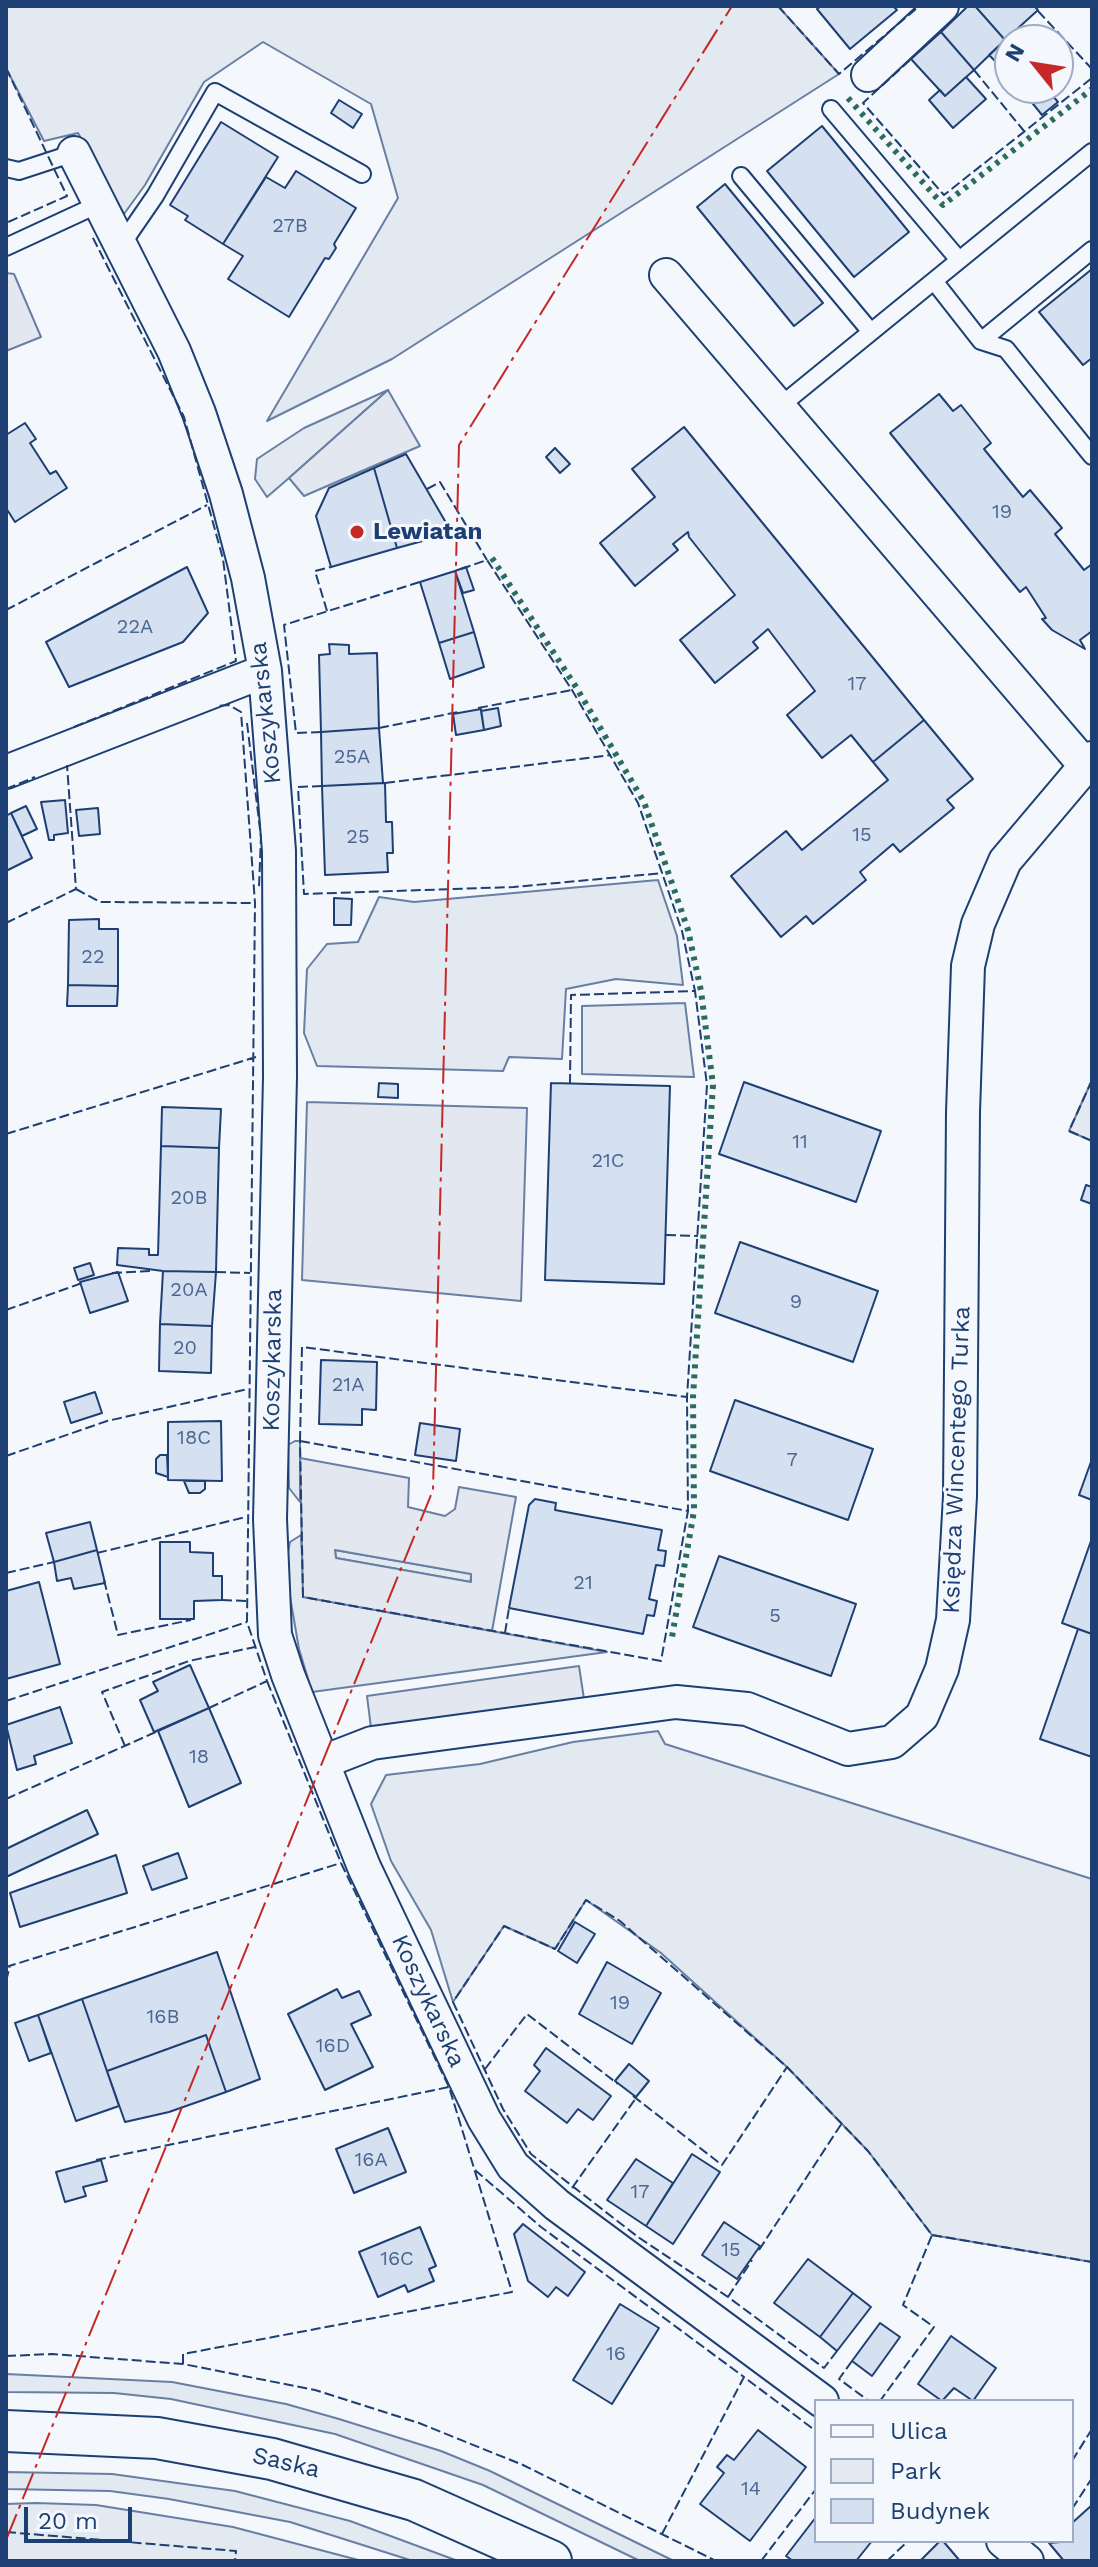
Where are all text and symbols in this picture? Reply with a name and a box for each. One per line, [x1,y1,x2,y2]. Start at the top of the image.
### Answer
north arrow [994,24,1074,104]
text: N [1000,39,1029,66]
house number: 27B [272,214,308,238]
house number: 19 [992,500,1012,524]
place label: Lewiatan [373,518,482,546]
marker: Lewiatan [348,523,366,541]
house number: 22A [117,615,153,639]
street label: Koszykarska [244,640,288,786]
house number: 17 [847,672,867,696]
house number: 25A [334,745,370,769]
house number: 15 [852,823,872,847]
house number: 25 [346,825,370,849]
house number: 22 [81,945,105,969]
house number: 11 [792,1130,808,1154]
house number: 21C [591,1149,625,1173]
house number: 20B [170,1186,208,1210]
house number: 20A [170,1278,208,1302]
street label: Koszykarska [257,1288,289,1432]
house number: 9 [790,1290,802,1314]
street label: Księdza Wincentego Turka [937,1306,977,1614]
house number: 20 [173,1336,197,1360]
house number: 21A [332,1373,364,1397]
house number: 18C [177,1426,211,1450]
house number: 7 [786,1448,798,1472]
house number: 21 [573,1571,593,1595]
house number: 5 [769,1604,781,1628]
house number: 18 [189,1745,209,1769]
street label: Koszykarska [385,1930,471,2072]
house number: 19 [610,1991,630,2015]
house number: 16B [146,2005,180,2029]
house number: 16D [316,2034,350,2058]
house number: 16A [354,2148,388,2172]
house number: 17 [630,2180,650,2204]
house number: 15 [721,2238,741,2262]
house number: 16C [380,2247,414,2271]
house number: 16 [606,2342,626,2366]
legend [814,2399,1074,2543]
text: Ulica [890,2417,948,2445]
street label: Saska [249,2441,323,2485]
text: Park [890,2457,942,2485]
house number: 14 [741,2477,761,2501]
scale bar [28,2491,136,2541]
text: Budynek [890,2497,990,2525]
text: 20 m [38,2507,98,2535]

